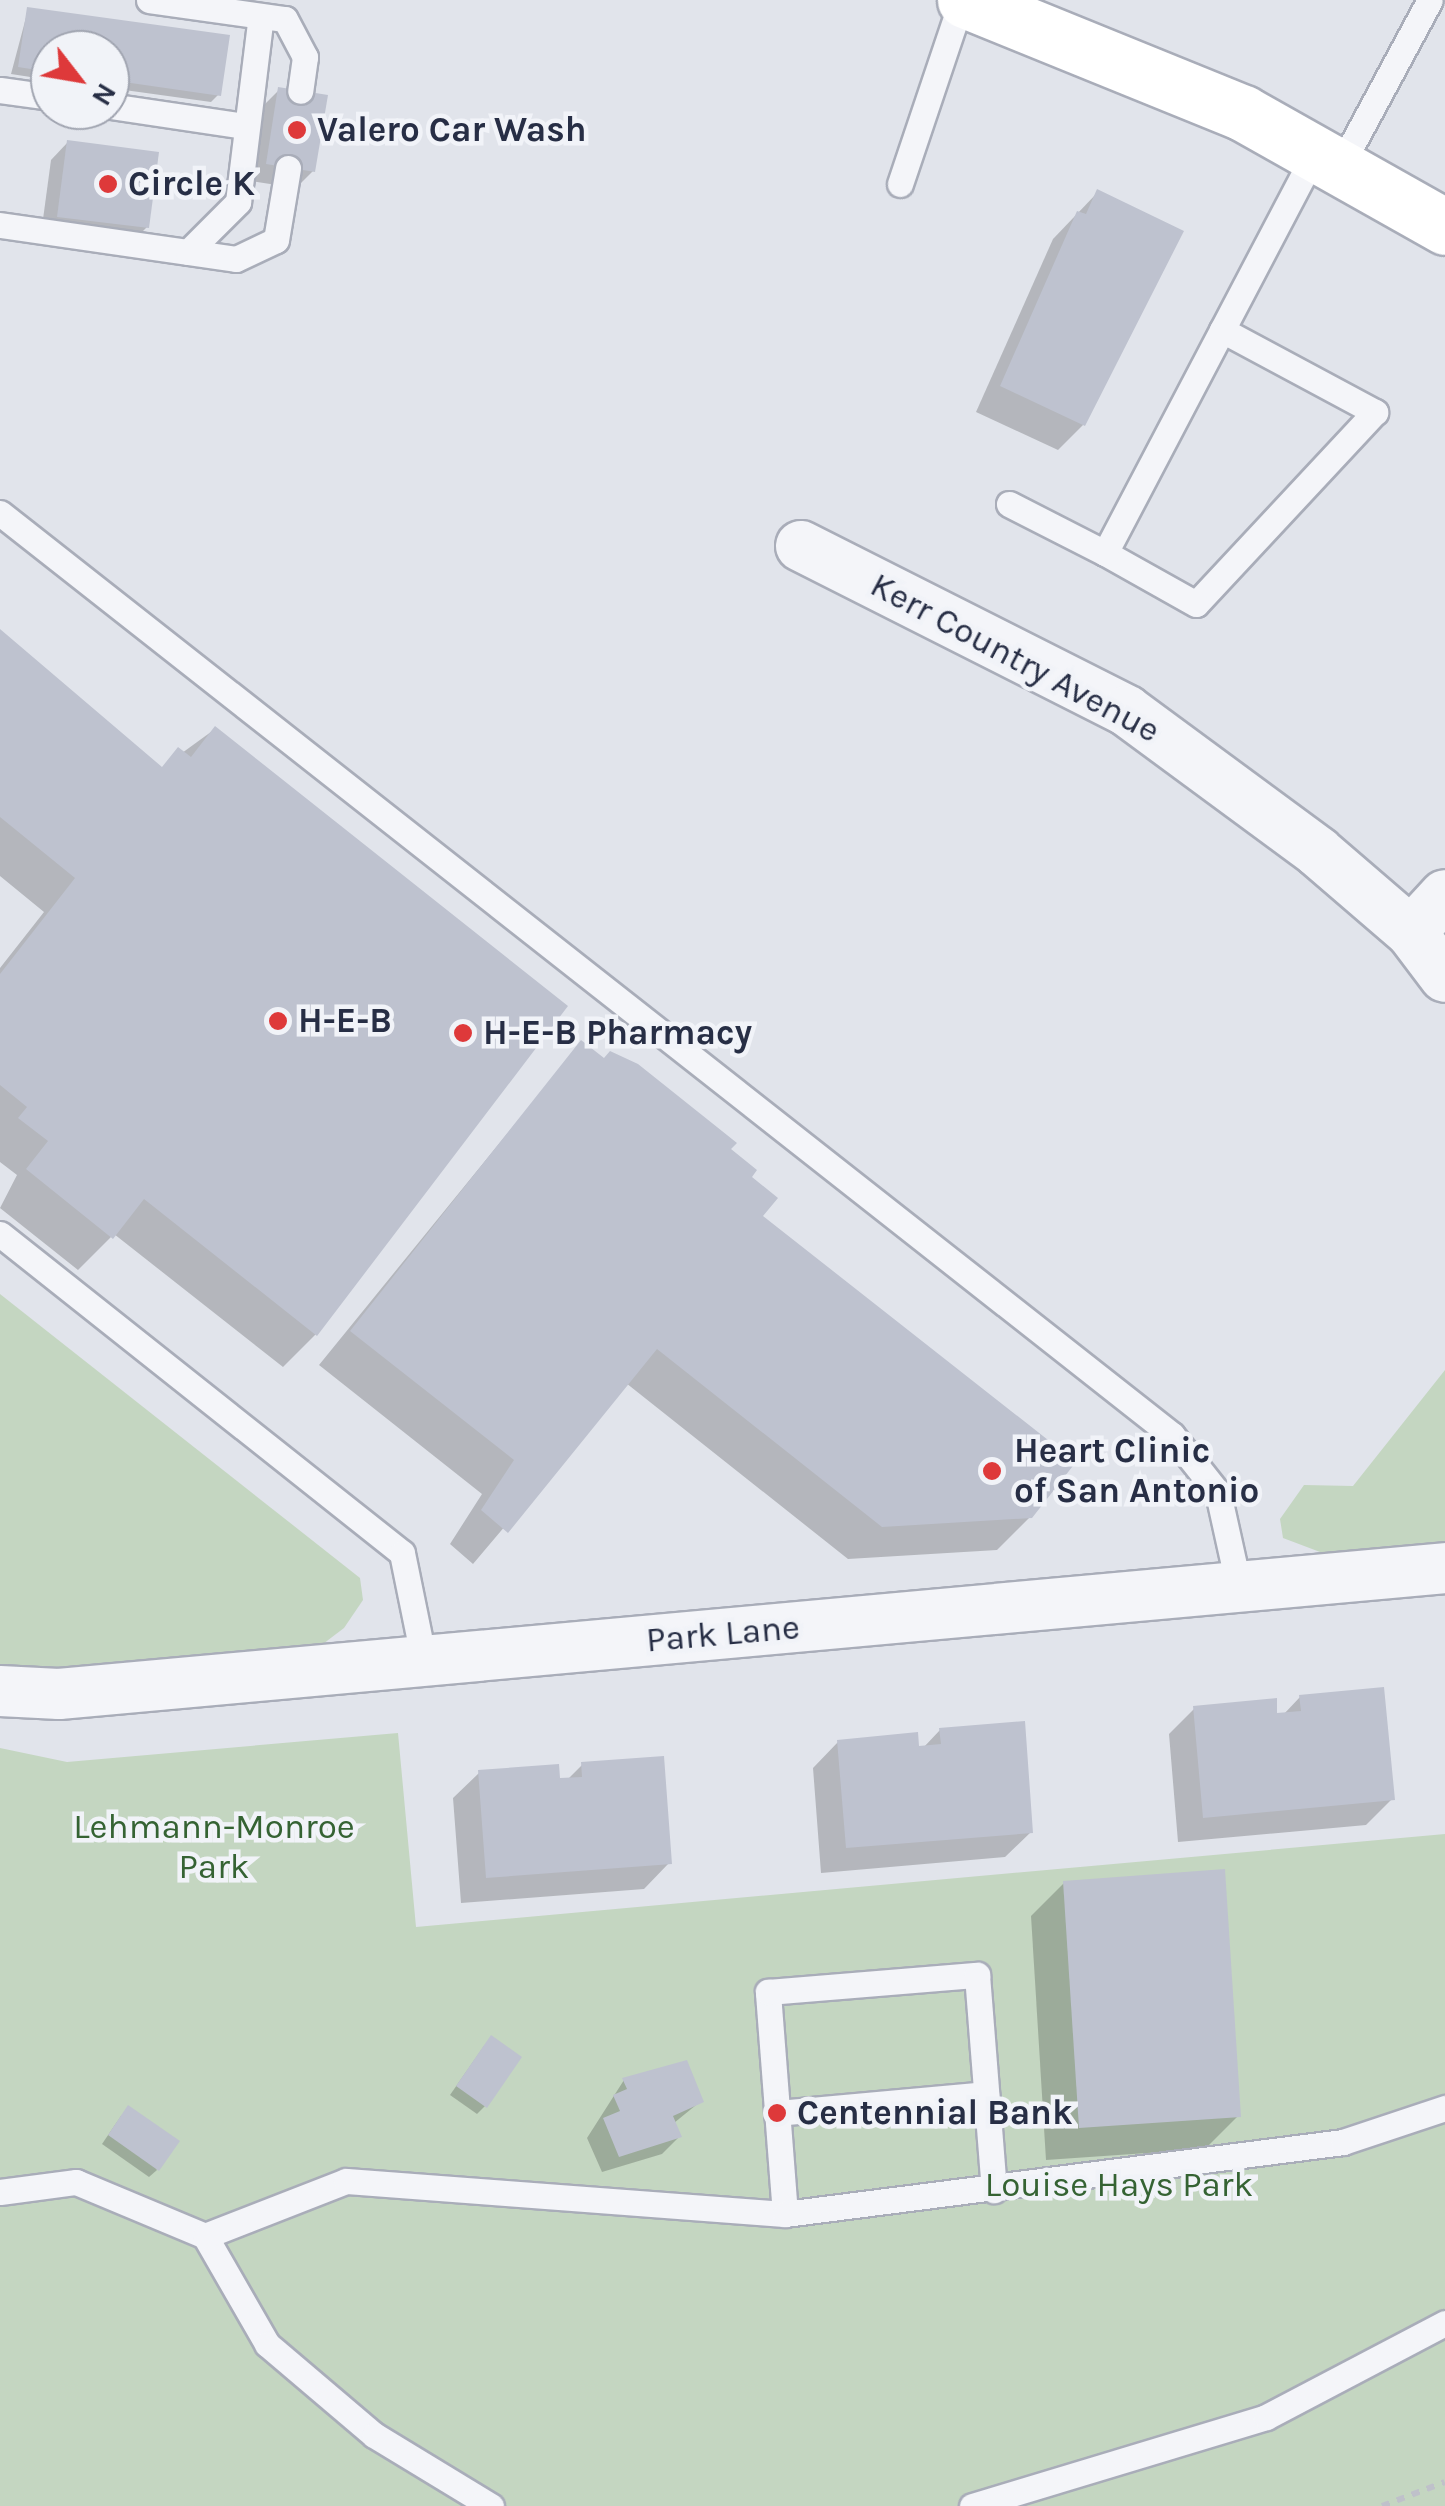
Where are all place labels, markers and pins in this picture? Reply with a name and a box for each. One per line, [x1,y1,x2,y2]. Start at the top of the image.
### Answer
place label: Valero Car Wash [317,109,586,151]
marker: Valero Car Wash [286,119,308,141]
place label: Circle K [128,163,255,205]
marker: Circle K [97,173,119,195]
place label: H-E-B [298,1000,392,1042]
marker: H-E-B [267,1010,289,1032]
place label: H-E-B Pharmacy [483,1012,752,1054]
marker: H-E-B Pharmacy [452,1022,474,1044]
place label: Heart Clinic of San Antonio [1014,1430,1259,1512]
marker: Heart Clinic of San Antonio [979,1458,1005,1484]
place label: Centennial Bank [797,2092,1073,2134]
marker: Centennial Bank [766,2102,788,2124]

